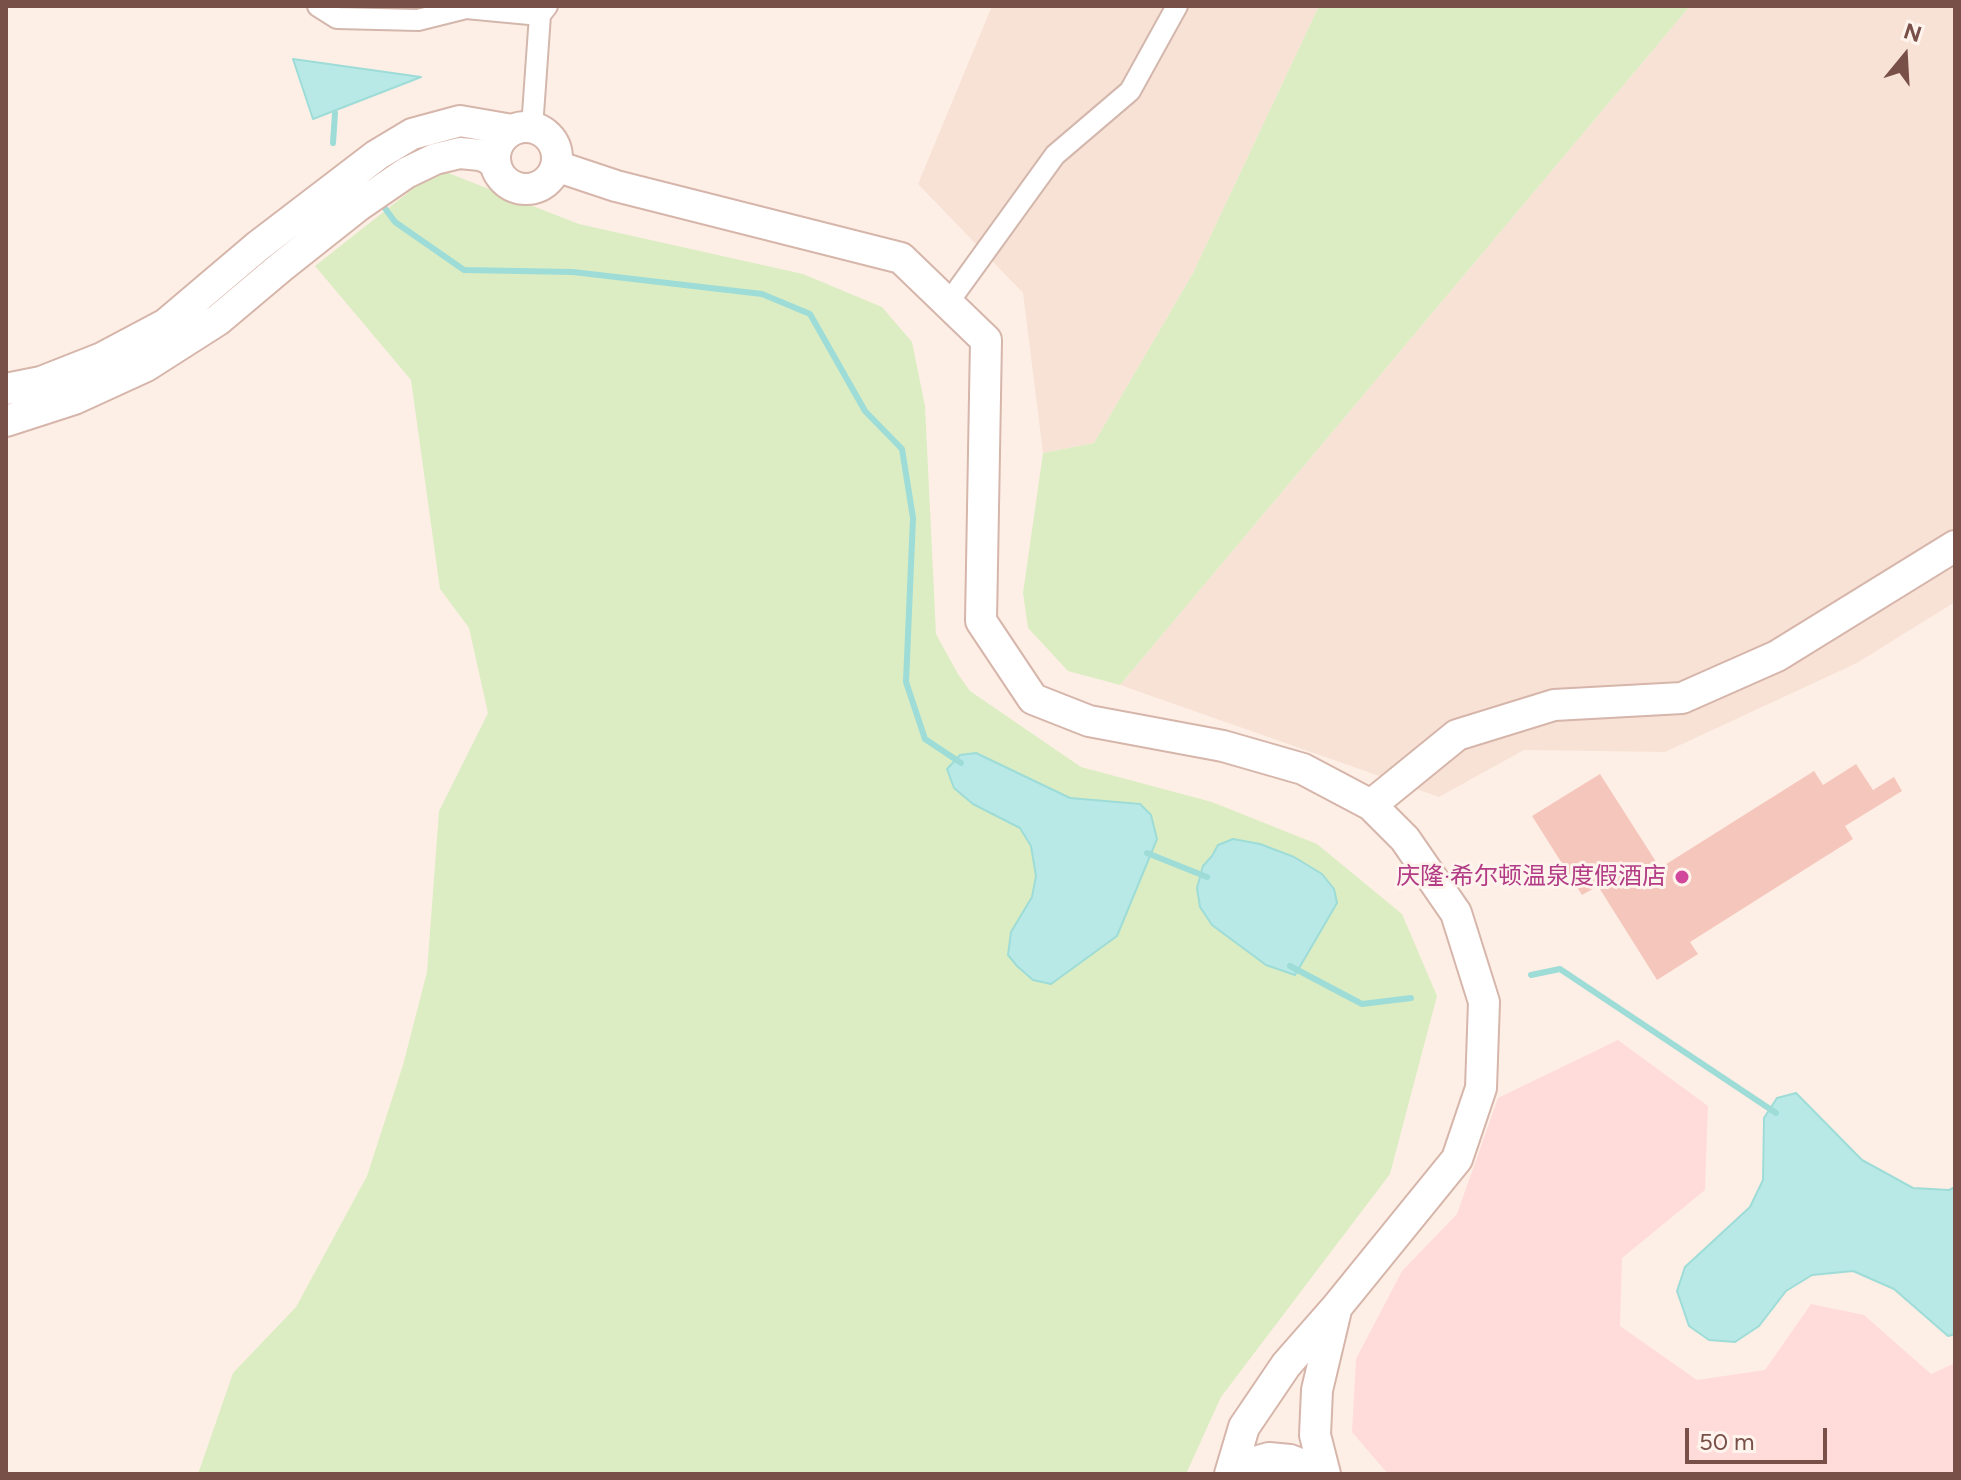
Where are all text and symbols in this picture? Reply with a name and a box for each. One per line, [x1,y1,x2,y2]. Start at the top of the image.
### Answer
north arrow [1865,16,1945,96]
text: N [1900,17,1925,48]
place label: 庆隆·希尔顿温泉度假酒店 [1396,863,1666,891]
marker: 庆隆·希尔顿温泉度假酒店 [1673,868,1691,886]
scale bar [1689,1412,1831,1462]
text: 50 m [1699,1427,1755,1456]

